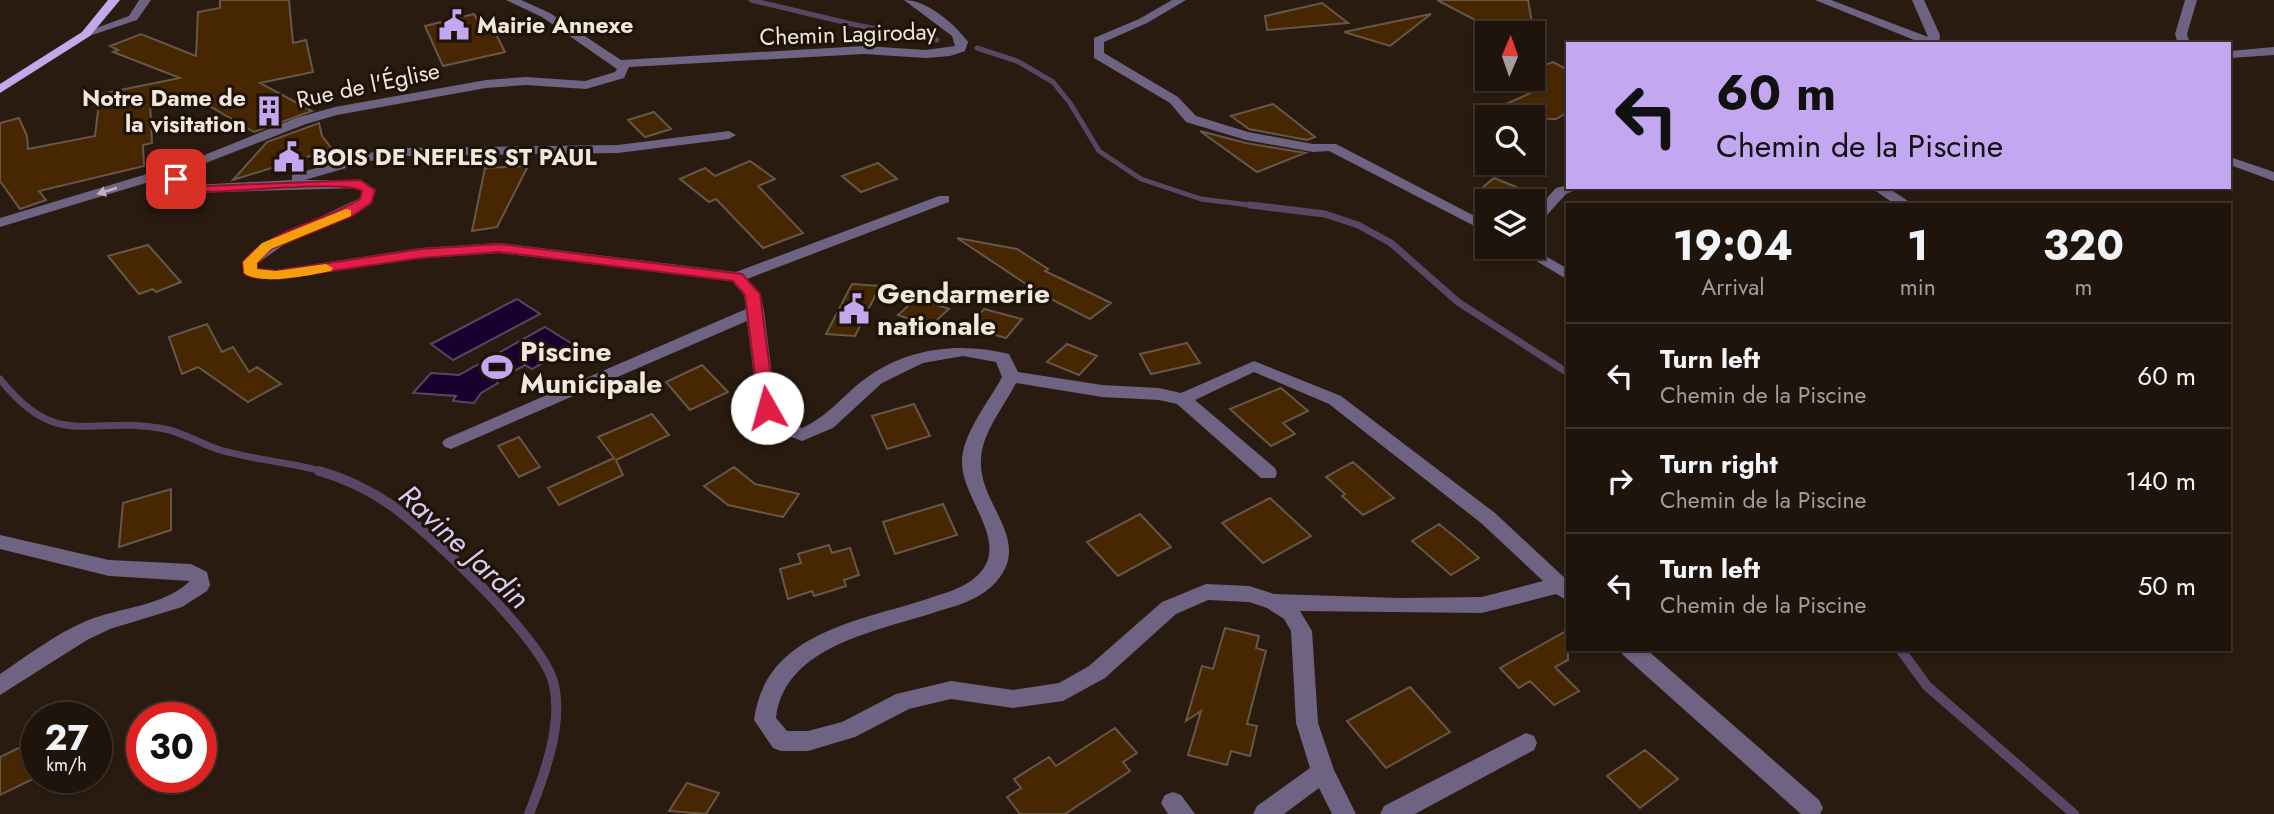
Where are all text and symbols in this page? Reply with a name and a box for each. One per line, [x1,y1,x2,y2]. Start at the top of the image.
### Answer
public building icon: Mairie Annexe [437,8,471,42]
place label: Mairie Annexe [477,8,633,42]
street label: Chemin Lagiroday [759,14,938,54]
north arrow [1475,21,1545,91]
map controls [1475,21,1545,259]
street label: Rue de l'Église [293,53,443,117]
text: 60 m [1716,58,1836,128]
icon: left [1601,70,1692,161]
place label: Notre Dame de la visitation [82,81,246,141]
building icon: Notre Dame de la visitation [252,94,286,128]
button: search [1475,105,1545,175]
text: Chemin de la Piscine [1716,123,2003,169]
public building icon: BOIS DE NEFLES ST PAUL [272,140,306,174]
place label: BOIS DE NEFLES ST PAUL [312,140,597,174]
pin [146,149,206,209]
icon: arrive [157,160,195,198]
one-way arrow [96,186,117,196]
button: layers [1475,189,1545,259]
text: 19:04 [1673,215,1793,276]
text: 1 [1907,215,1929,276]
text: 320 [2043,215,2124,276]
text: Arrival [1701,270,1765,304]
text: min [1900,270,1936,304]
text: m [2074,270,2092,304]
place label: Gendarmerie nationale [877,273,1050,346]
public building icon: Gendarmerie nationale [837,292,871,326]
place label: Piscine Municipale [520,331,662,404]
text: Turn left [1660,340,1760,378]
sports icon: Piscine Municipale [480,350,514,384]
icon: left [1601,357,1639,395]
text: 60 m [2137,357,2196,395]
position arrow [730,371,804,445]
text: Chemin de la Piscine [1660,378,1866,412]
text: Turn right [1660,445,1778,483]
icon: right [1601,462,1639,500]
text: 140 m [2125,462,2196,500]
water label: Ravine Jardin [389,475,539,619]
text: Chemin de la Piscine [1660,483,1866,517]
text: Turn left [1660,550,1760,588]
icon: left [1601,567,1639,605]
text: 50 m [2138,567,2196,605]
text: Chemin de la Piscine [1660,588,1866,622]
speed limit sign: 30 [126,702,217,793]
text: 27 [44,713,89,763]
text: km/h [46,752,87,778]

